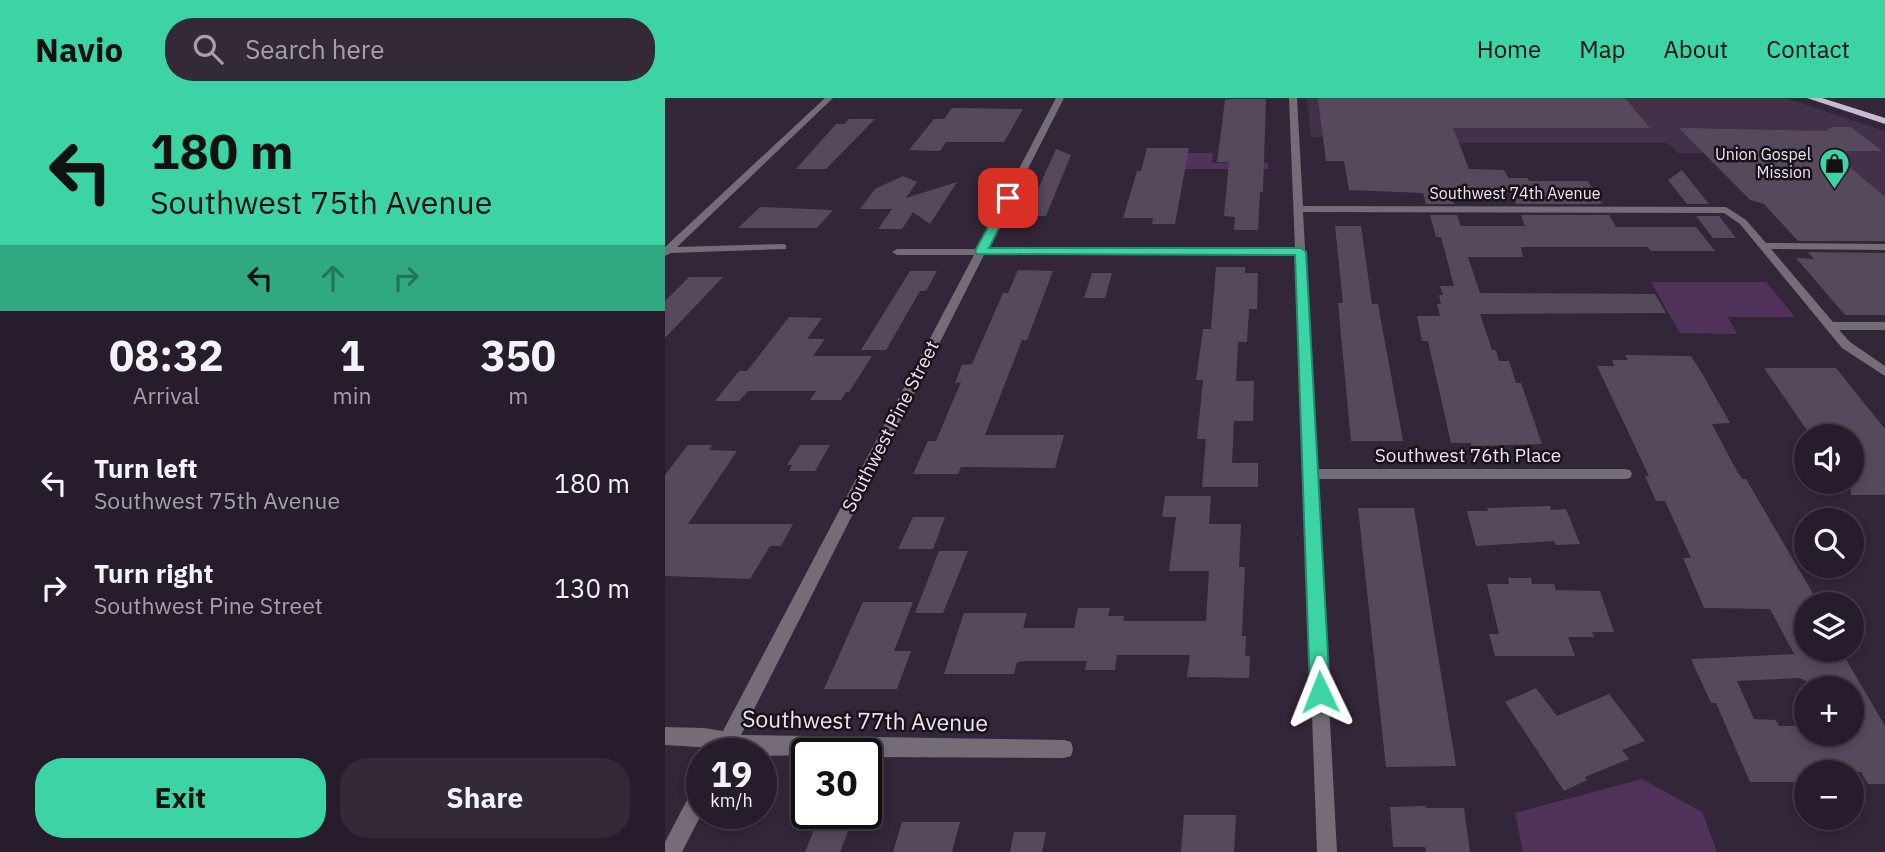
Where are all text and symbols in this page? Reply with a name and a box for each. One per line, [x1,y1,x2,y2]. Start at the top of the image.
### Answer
search box [165,18,655,81]
text: Navio [35,28,123,71]
icon: search [189,30,227,68]
text: Search here [245,32,385,66]
text: Home [1477,33,1541,65]
text: Map [1579,33,1625,65]
text: About [1663,33,1728,65]
text: Contact [1766,33,1850,65]
text: 180 m [150,119,294,182]
icon: left [35,126,126,217]
place label: Union Gospel Mission [1715,144,1811,182]
shop icon: Union Gospel Mission [1817,146,1851,190]
pin [978,168,1038,228]
icon: arrive [989,179,1027,217]
text: Southwest 75th Avenue [150,181,492,223]
street label: Southwest 74th Avenue [1429,183,1601,203]
icon: left [241,259,279,297]
icon: ahead [314,259,352,297]
icon: right [387,259,425,297]
text: 08:32 [109,328,224,383]
text: 1 [339,328,365,383]
text: 350 [480,328,556,383]
street label: Southwest Pine Street [836,336,944,516]
text: Arrival [133,380,200,410]
text: min [333,380,371,410]
text: m [508,380,528,410]
map controls [1794,424,1864,830]
button: sound [1794,424,1864,494]
street label: Southwest 76th Place [1375,443,1561,467]
text: Turn left [94,451,197,485]
icon: left [35,464,73,502]
text: 180 m [554,466,630,500]
text: Southwest 75th Avenue [94,485,340,515]
button: search [1794,508,1864,578]
text: Turn right [94,556,213,590]
icon: right [35,569,73,607]
text: 130 m [554,571,630,605]
text: Southwest Pine Street [94,590,323,620]
button: layers [1794,592,1864,662]
position arrow [1283,655,1357,729]
button: + [1794,676,1864,746]
street label: Southwest 77th Avenue [742,703,988,737]
speed limit sign: 30 [791,738,882,829]
text: 19 [710,751,753,797]
button: Exit [35,758,326,838]
button: Share [340,758,630,838]
button: − [1794,760,1864,830]
text: km/h [710,789,753,812]

